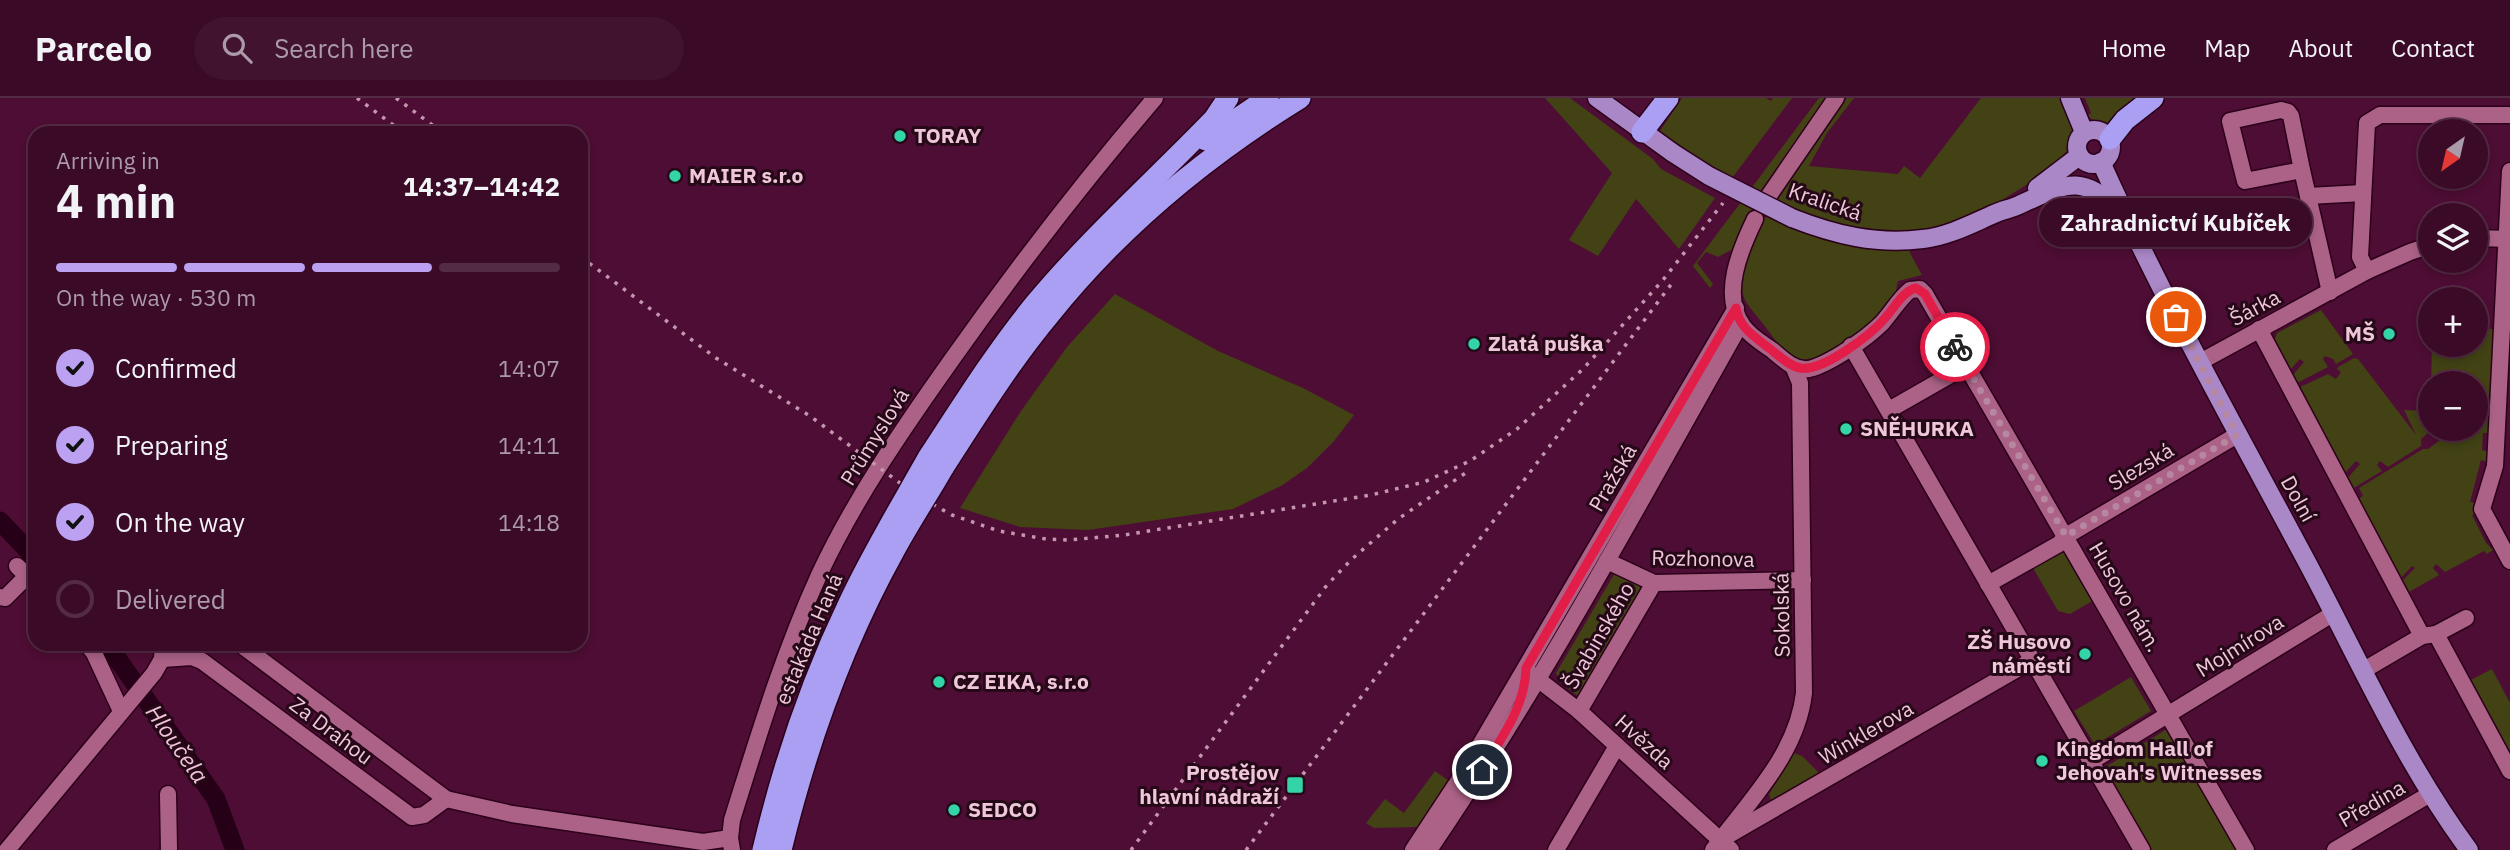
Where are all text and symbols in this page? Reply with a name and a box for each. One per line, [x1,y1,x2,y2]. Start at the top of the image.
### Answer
search box [194,17,684,80]
text: Parcelo [35,27,152,70]
icon: search [218,29,256,67]
text: Search here [274,31,414,65]
text: Home [2102,32,2166,64]
text: Map [2204,32,2250,64]
text: About [2288,32,2353,64]
text: Contact [2391,32,2475,64]
north arrow [2418,119,2488,189]
map controls [2418,119,2488,441]
place label: TORAY [914,121,982,149]
marker: TORAY [892,128,908,144]
text: Arriving in [56,145,160,175]
place label: MAIER s.r.o [689,161,803,189]
marker: MAIER s.r.o [667,168,683,184]
text: 14:37–14:42 [403,169,560,203]
text: 4 min [56,171,176,231]
street label: Kralická [1785,176,1866,227]
callout: Zahradnictví Kubíček [2039,198,2312,247]
button: layers [2418,203,2488,273]
text: Zahradnictví Kubíček [2061,207,2290,237]
text: On the way · 530 m [56,282,256,312]
street label: Šárka [2224,282,2285,332]
pin [2146,287,2206,347]
button: + [2418,287,2488,357]
icon: bag [2157,298,2195,336]
courier [1920,312,1990,382]
place label: MŠ [2345,319,2375,347]
marker: MŠ [2381,326,2397,342]
icon: bike [1936,328,1974,366]
place label: Zlatá puška [1488,329,1604,357]
marker: Zlatá puška [1466,336,1482,352]
icon: check [56,349,94,387]
text: Confirmed [115,351,237,385]
text: 14:07 [498,353,560,383]
button: − [2418,371,2488,441]
street label: Průmyslová [833,383,915,490]
place label: SNĚHURKA [1860,414,1974,442]
marker: SNĚHURKA [1838,421,1854,437]
icon: check [56,426,94,464]
text: Preparing [115,428,228,462]
text: 14:11 [498,430,560,460]
street label: Slezská [2103,436,2178,497]
street label: Pražská [1582,439,1643,516]
street label: Dolní [2275,470,2323,527]
icon: check [56,503,94,541]
text: On the way [115,505,245,539]
text: 14:18 [498,507,560,537]
street label: Husovo nám. [2083,536,2169,657]
street label: Rozhonova [1651,543,1755,573]
street label: estakáda Haná [768,569,848,708]
street label: Sokolská [1766,573,1796,658]
street label: Švabinského [1556,577,1640,694]
text: Delivered [115,582,226,616]
street label: Mojmírova [2190,607,2289,683]
place label: ZŠ Husovo náměstí [1967,627,2072,679]
marker: ZŠ Husovo náměstí [2077,646,2093,662]
place label: CZ EIKA, s.r.o [953,667,1089,695]
marker: CZ EIKA, s.r.o [931,674,947,690]
street label: Za Drahou [284,690,379,771]
street label: Winklerova [1813,694,1918,770]
water label: Hloučela [140,698,216,789]
street label: Hvězda [1610,708,1680,775]
place label: Kingdom Hall of Jehovah's Witnesses [2056,734,2262,786]
pin [1452,740,1512,800]
icon: home [1463,751,1501,789]
marker: Kingdom Hall of Jehovah's Witnesses [2034,753,2050,769]
place label: Prostějov hlavní nádraží [1139,758,1280,810]
street label: Předina [2333,773,2410,833]
marker: Prostějov hlavní nádraží [1285,775,1305,795]
place label: SEDCO [968,795,1037,823]
marker: SEDCO [946,802,962,818]

